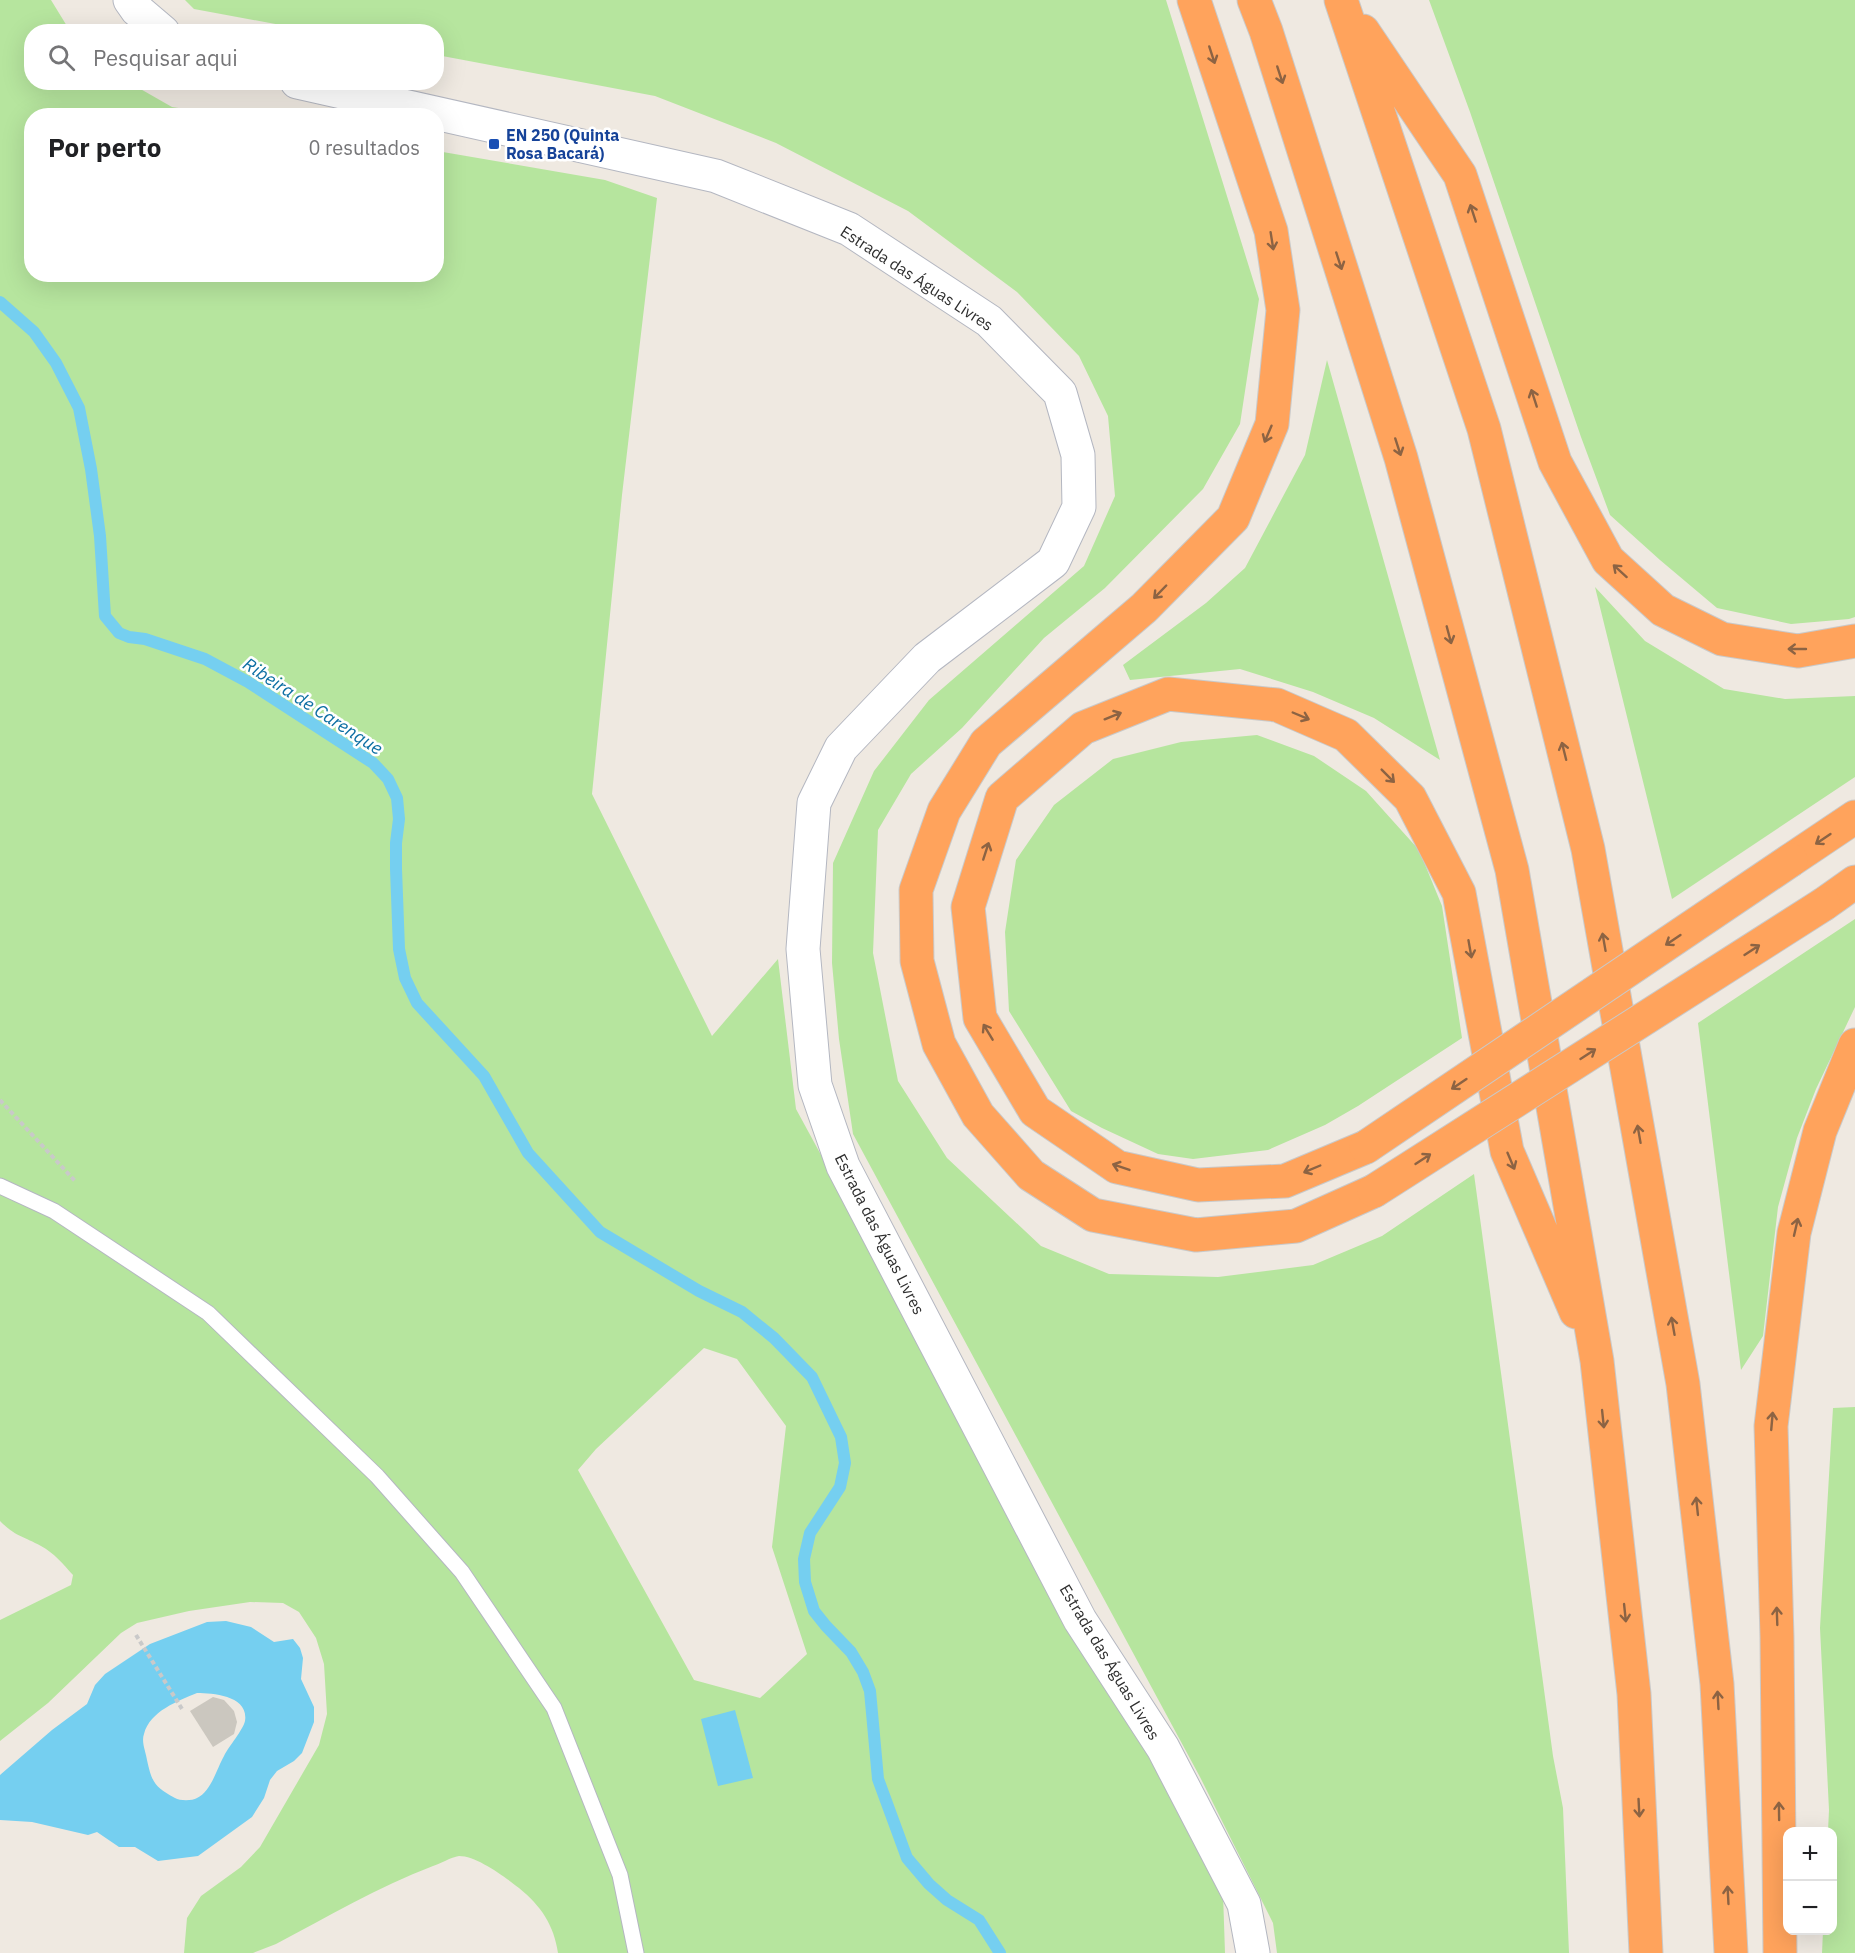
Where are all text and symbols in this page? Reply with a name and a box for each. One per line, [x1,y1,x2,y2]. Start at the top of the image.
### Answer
search box [24,24,444,90]
icon: search [45,41,78,74]
text: Pesquisar aqui [93,43,238,72]
one-way arrow [1208,46,1219,64]
one-way arrow [1275,65,1286,84]
place label: EN 250 (Quinta Rosa Bacará) [506,125,619,163]
text: Por perto [48,130,161,164]
text: 0 resultados [308,134,420,161]
marker: EN 250 (Quinta Rosa Bacará) [487,137,501,151]
one-way arrow [1467,204,1478,223]
street label: Estrada das Águas Livres [837,220,998,335]
one-way arrow [1267,230,1278,250]
one-way arrow [1334,251,1345,270]
one-way arrow [1528,389,1539,408]
one-way arrow [1262,424,1273,442]
one-way arrow [1393,437,1404,456]
one-way arrow [1613,564,1628,578]
one-way arrow [1153,585,1167,600]
one-way arrow [1444,625,1455,644]
one-way arrow [1788,643,1808,655]
water label: Ribeira de Carenque [239,652,387,760]
one-way arrow [1103,710,1122,721]
one-way arrow [1292,711,1310,722]
one-way arrow [1557,742,1569,761]
one-way arrow [1380,769,1395,784]
one-way arrow [1815,833,1832,845]
one-way arrow [981,842,992,861]
one-way arrow [1599,933,1610,952]
one-way arrow [1665,934,1682,946]
one-way arrow [1464,939,1475,959]
one-way arrow [1743,943,1760,955]
one-way arrow [982,1024,994,1041]
one-way arrow [1579,1048,1596,1061]
one-way arrow [1451,1078,1468,1090]
one-way arrow [1633,1125,1644,1144]
street label: Estrada das Águas Livres [831,1150,930,1318]
one-way arrow [1506,1151,1517,1170]
one-way arrow [1414,1153,1431,1165]
one-way arrow [1113,1160,1131,1171]
one-way arrow [1303,1164,1321,1175]
one-way arrow [1790,1218,1802,1237]
one-way arrow [1667,1317,1678,1336]
one-way arrow [1598,1409,1609,1429]
one-way arrow [1766,1411,1777,1431]
one-way arrow [1691,1497,1702,1516]
street label: Estrada das Águas Livres [1056,1580,1165,1743]
one-way arrow [1620,1603,1631,1623]
one-way arrow [1771,1606,1782,1626]
one-way arrow [1712,1690,1723,1710]
one-way arrow [1633,1797,1644,1817]
one-way arrow [1773,1801,1785,1821]
map controls [1783,1827,1837,1935]
button: + [1783,1827,1837,1881]
button: − [1783,1881,1837,1935]
one-way arrow [1722,1885,1733,1905]

